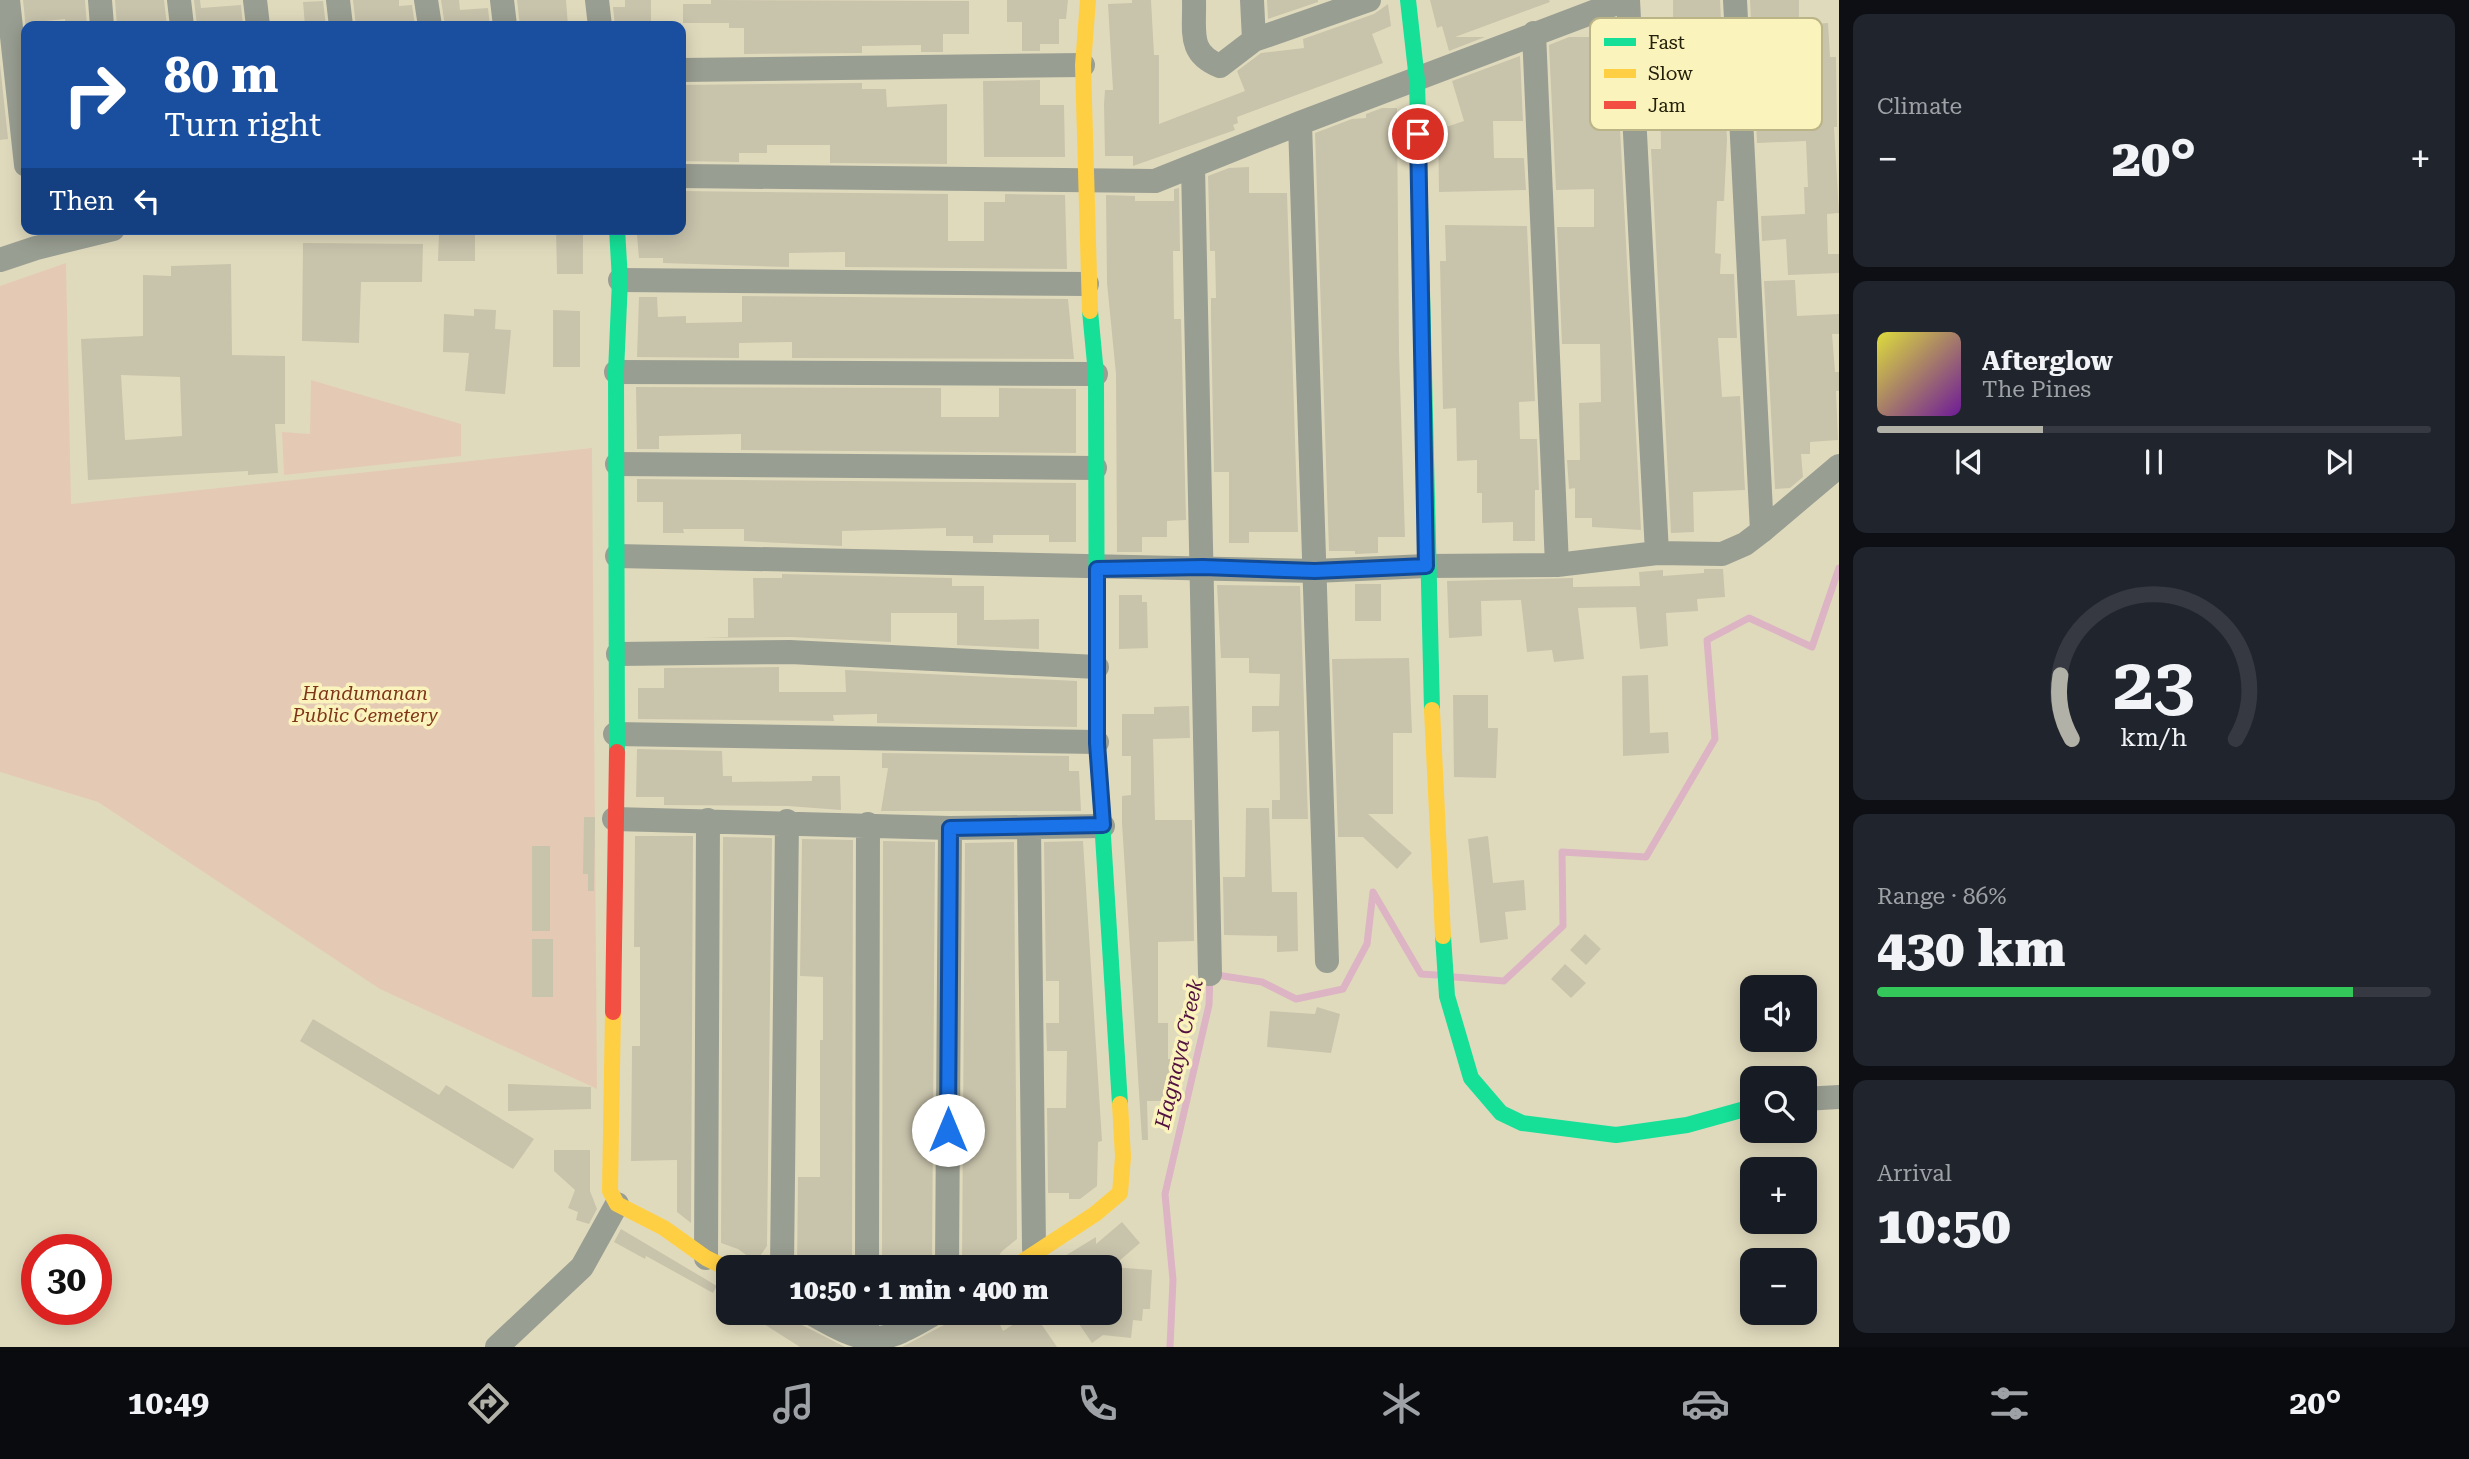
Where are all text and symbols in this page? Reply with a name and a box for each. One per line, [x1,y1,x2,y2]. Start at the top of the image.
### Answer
legend [1590,18,1822,130]
text: Fast [1648,31,1685,54]
text: 80 m [164,47,279,104]
icon: right [49,49,140,140]
text: Slow [1648,62,1693,85]
text: Climate [1877,93,1962,120]
text: Jam [1648,94,1686,117]
pin [1388,104,1448,164]
text: Turn right [164,106,321,144]
icon: arrive [1399,115,1437,153]
text: 20° [2112,128,2196,189]
text: − [1877,137,1898,181]
text: + [2410,137,2431,181]
icon: left [128,182,166,220]
text: Then [49,186,114,216]
text: Afterglow [1982,346,2113,376]
text: The Pines [1982,376,2091,403]
icon: previous [1950,443,1988,481]
icon: pause [2135,443,2173,481]
icon: next [2320,443,2358,481]
text: 23 [2113,643,2195,728]
park label: Handumanan Public Cemetery [291,682,438,727]
text: km/h [2121,723,2187,752]
text: Range · 86% [1877,883,2006,910]
text: 430 km [1877,918,2065,979]
map controls [1740,975,1817,1325]
button: sound [1740,975,1817,1052]
water label: Hagnaya Creek [1150,976,1208,1132]
button: search [1740,1066,1817,1143]
position arrow [911,1093,985,1167]
button: + [1740,1157,1817,1234]
text: Arrival [1877,1160,1952,1187]
text: 10:50 [1877,1195,2011,1256]
speed limit sign: 30 [21,1234,112,1325]
button: − [1740,1248,1817,1325]
text: 10:50 · 1 min · 400 m [789,1275,1049,1305]
icon: directions [464,1379,513,1428]
icon: music [769,1379,818,1428]
icon: phone [1073,1379,1122,1428]
icon: climate [1377,1379,1426,1428]
icon: car [1681,1379,1730,1428]
icon: filters [1985,1379,2034,1428]
text: 10:49 [128,1384,209,1422]
text: 20° [2290,1384,2341,1422]

